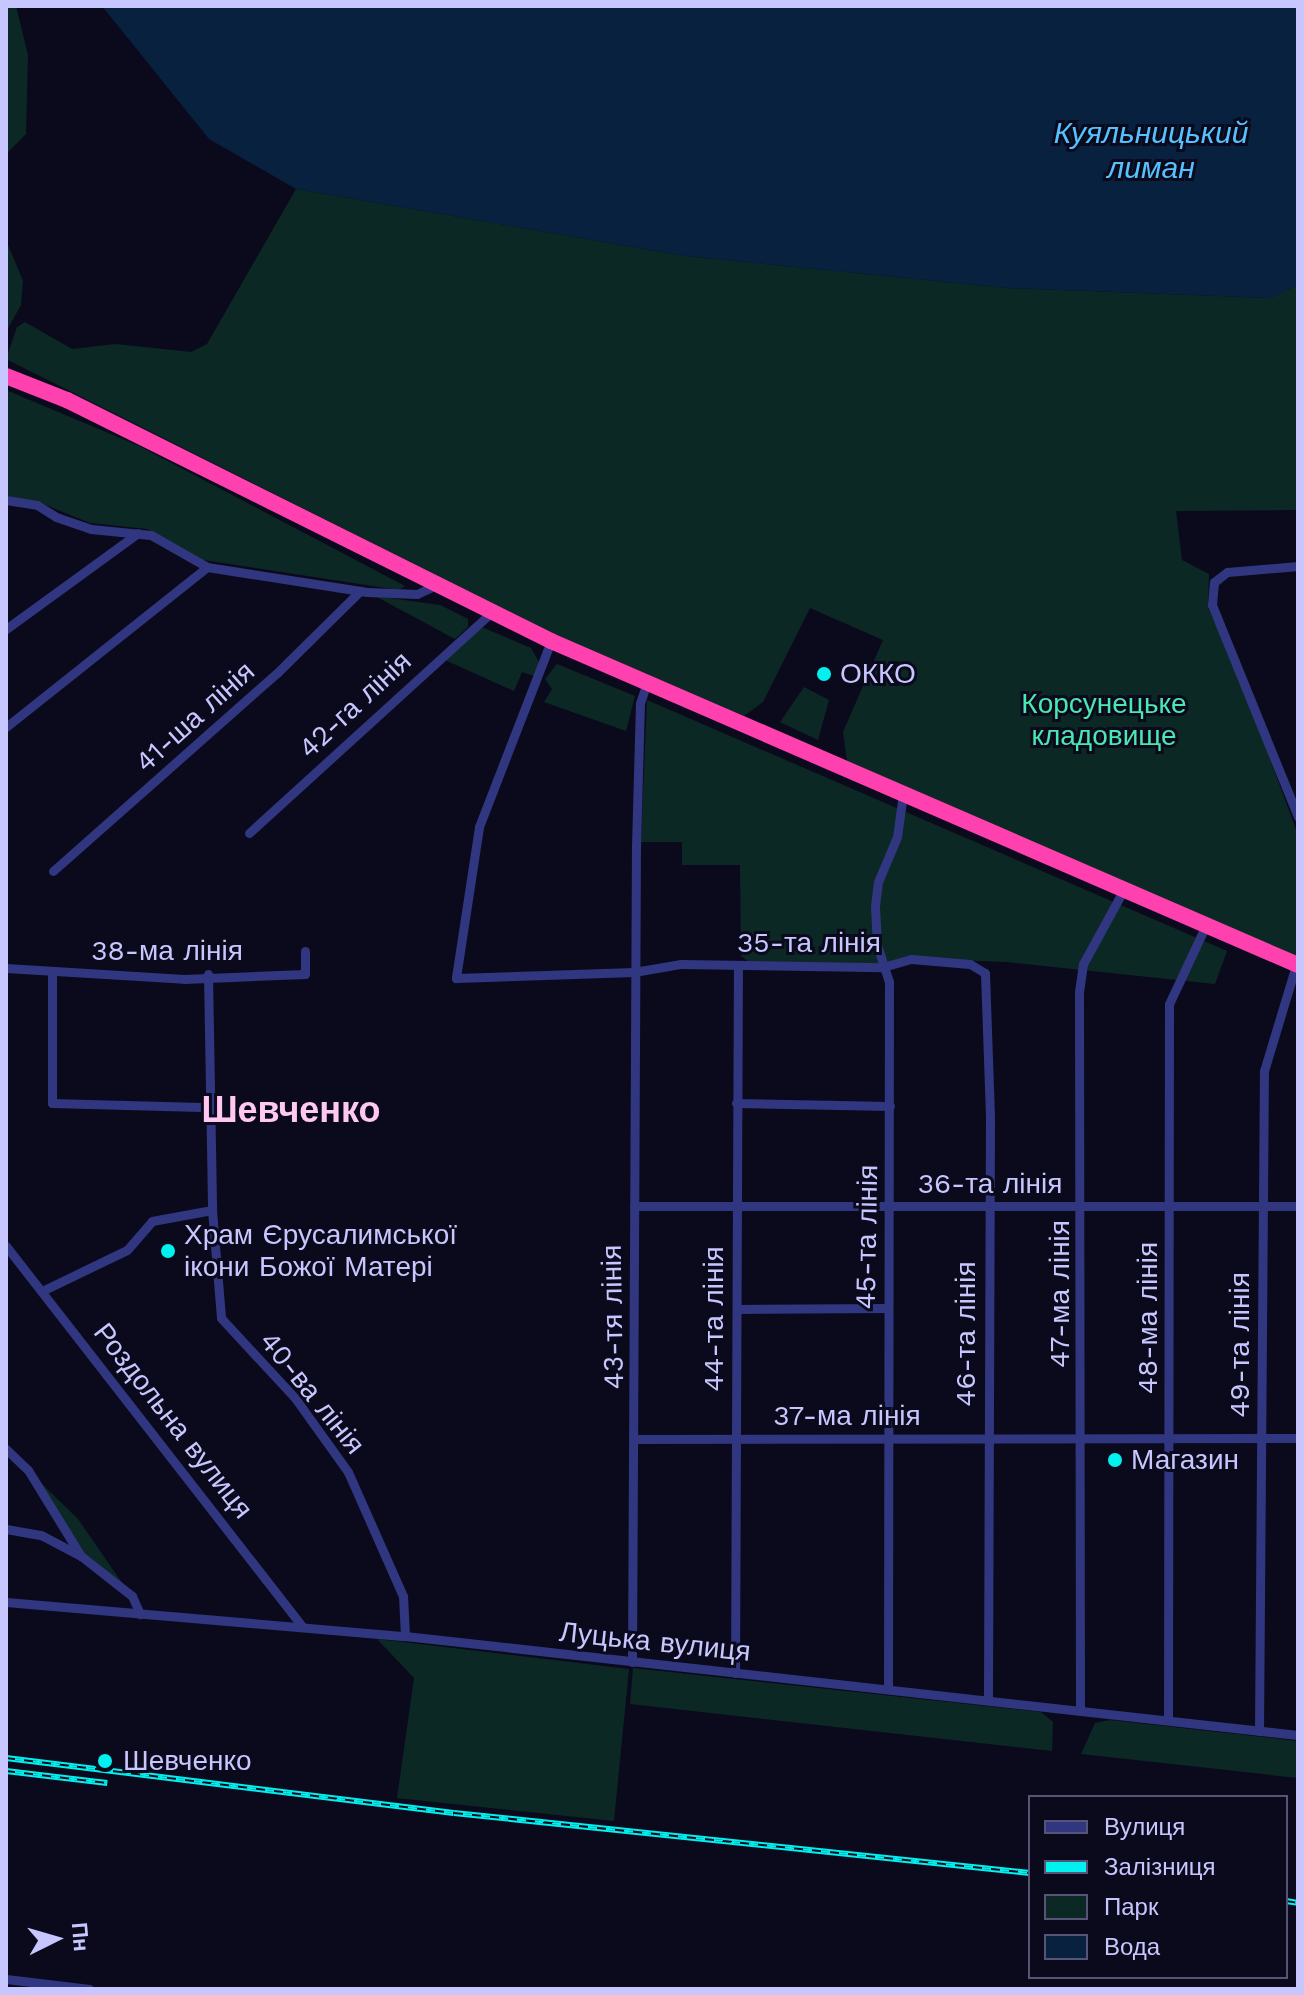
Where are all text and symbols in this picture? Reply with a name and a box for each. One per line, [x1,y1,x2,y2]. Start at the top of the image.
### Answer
water label: Куяльницький лиман [1054,115,1248,186]
street label: 42-га лінія [292,645,418,765]
street label: 41-ша лінія [128,655,262,779]
place label: ОККО [840,657,916,691]
marker: ОККО [815,665,833,683]
park label: Корсунецьке кладовище [1021,687,1187,753]
street label: 35-та лінія [737,926,881,960]
street label: 38-ма лінія [91,934,243,968]
district label: Шевченко [201,1089,381,1133]
street label: 45-та лінія [849,1164,885,1310]
street label: 36-та лінія [918,1167,1062,1201]
place label: Храм Єрусалимської ікони Божої Матері [184,1218,457,1284]
street label: 47-ма лінія [1043,1220,1077,1368]
marker: Храм Єрусалимської ікони Божої Матері [159,1242,177,1260]
street label: 48-ма лінія [1131,1242,1165,1394]
street label: 43-тя лінія [595,1244,631,1390]
street label: 44-та лінія [697,1246,731,1392]
street label: 46-та лінія [949,1261,983,1407]
street label: 49-та лінія [1223,1272,1257,1418]
street label: Роздольна вулиця [86,1317,260,1525]
street label: 40-ва лінія [252,1325,372,1461]
street label: 37-ма лінія [773,1399,921,1433]
place label: Магазин [1131,1443,1239,1477]
marker: Магазин [1106,1451,1124,1469]
street label: Луцька вулиця [558,1615,752,1669]
place label: Шевченко [123,1744,252,1778]
marker: Шевченко [94,1750,116,1772]
legend [1028,1795,1288,1979]
text: Вулиця [1104,1813,1185,1841]
text: Залізниця [1104,1853,1216,1881]
text: Парк [1104,1893,1158,1921]
north arrow [16,1899,96,1979]
text: Пн [67,1921,94,1952]
text: Вода [1104,1933,1160,1961]

